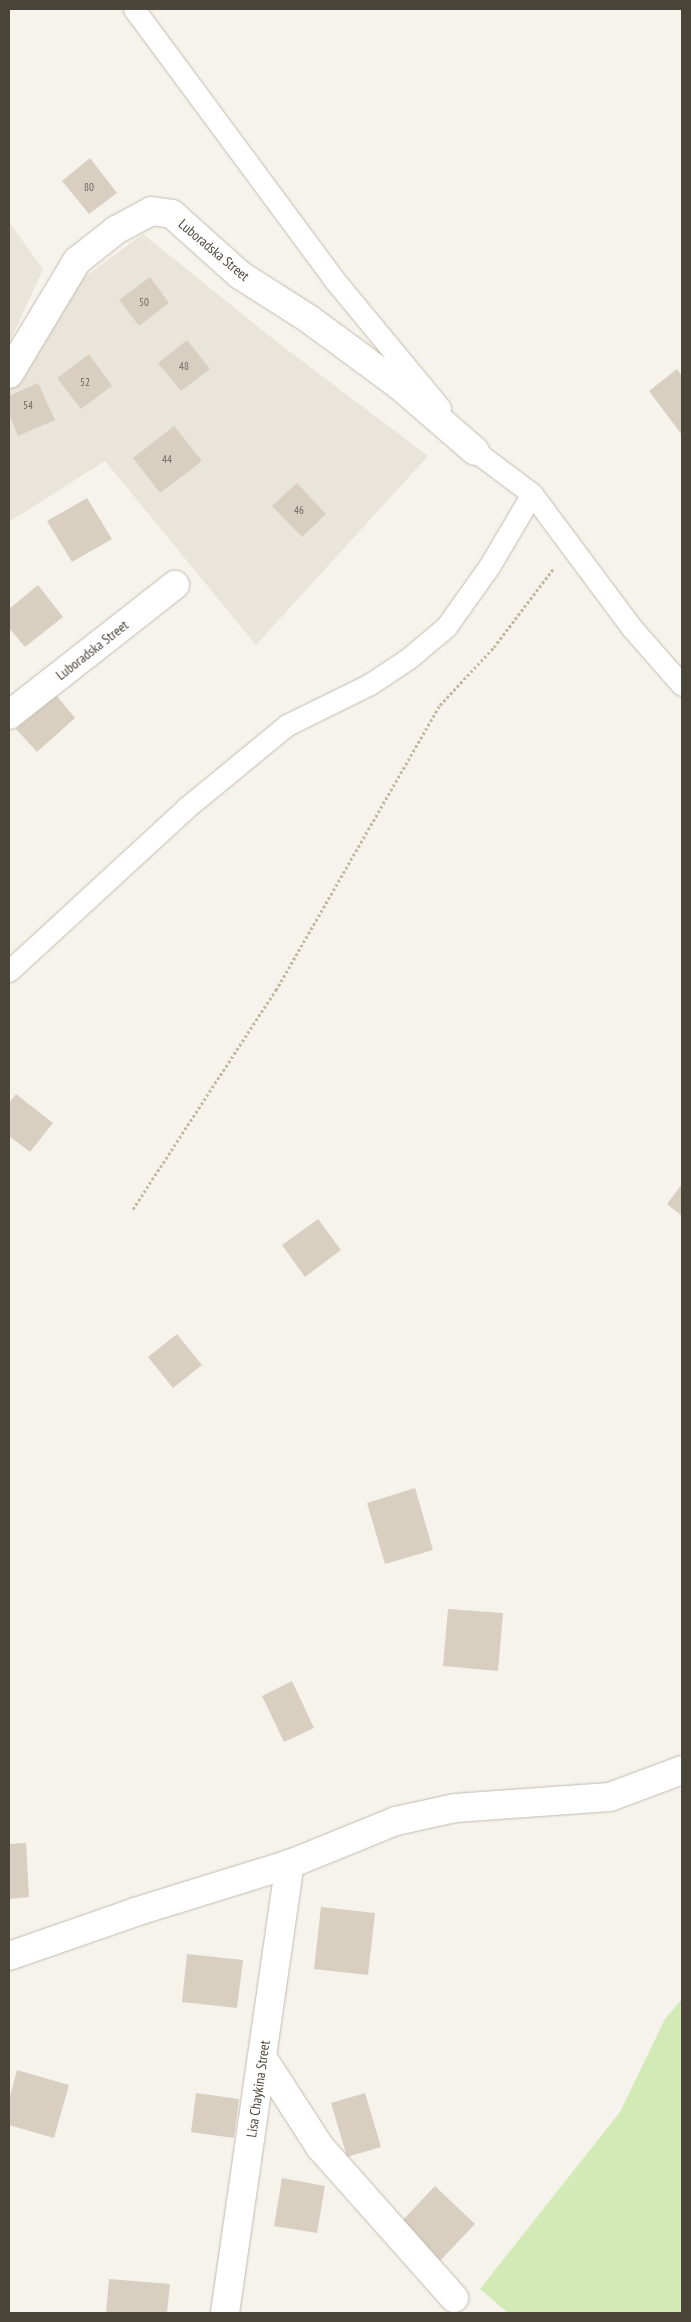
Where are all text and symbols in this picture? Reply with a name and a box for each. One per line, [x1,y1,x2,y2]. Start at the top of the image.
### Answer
house number: 80 [84,180,94,194]
street label: Luboradska Street [175,216,253,284]
house number: 50 [139,295,149,309]
house number: 48 [179,359,189,373]
house number: 52 [80,375,90,389]
house number: 54 [23,398,33,412]
house number: 44 [162,452,172,466]
house number: 46 [294,503,304,517]
street label: Luboradska Street [53,617,131,683]
street label: Lisa Chaykina Street [243,2039,273,2139]

